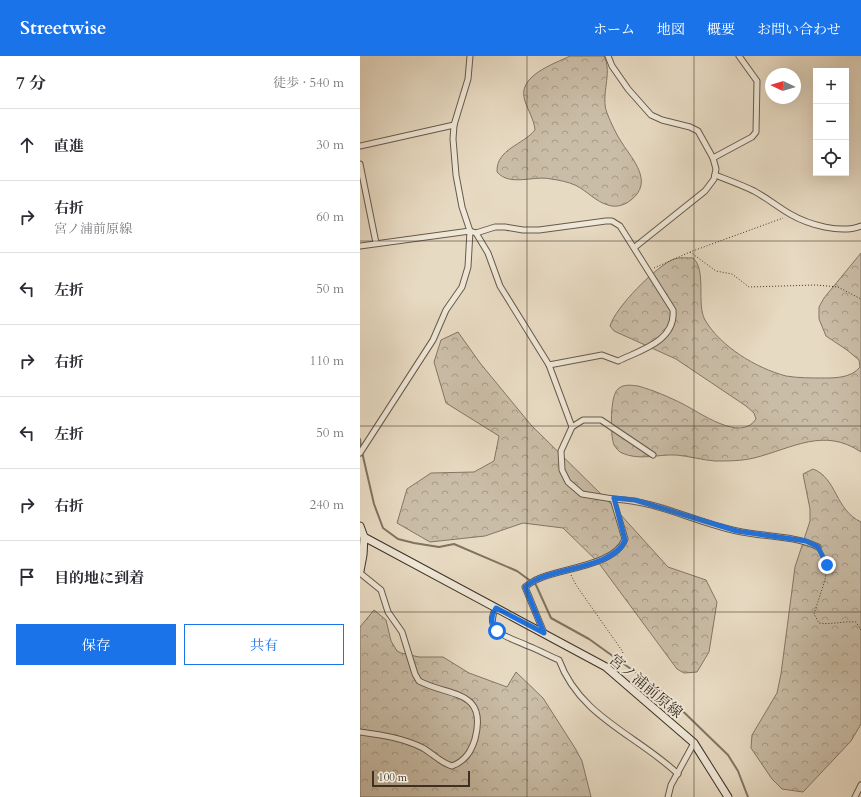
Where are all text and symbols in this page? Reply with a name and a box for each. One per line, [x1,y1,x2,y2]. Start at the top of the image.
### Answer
text: Streetwise [20,15,107,41]
text: ホーム [593,20,635,39]
text: 地図 [657,20,685,39]
text: 概要 [707,20,735,39]
text: お問い合わせ [757,20,841,39]
north arrow [765,68,801,104]
map controls [813,68,849,176]
button: + [813,68,849,104]
text: 7 分 [16,72,46,95]
text: 徒歩 · 540 m [273,74,344,92]
button: − [813,104,849,140]
icon: ahead [16,134,38,156]
text: 直進 [54,136,84,156]
text: 30 m [316,136,344,154]
button: locate [813,140,849,176]
text: 右折 [54,198,84,218]
icon: right [16,206,38,228]
text: 60 m [316,208,344,226]
text: 宮ノ浦前原線 [54,220,132,238]
icon: left [16,278,38,300]
text: 左折 [54,280,84,300]
text: 50 m [316,280,344,298]
icon: right [16,350,38,372]
text: 右折 [54,352,84,372]
text: 110 m [310,352,344,370]
icon: left [16,422,38,444]
text: 左折 [54,424,84,444]
text: 50 m [316,424,344,442]
icon: right [16,494,38,516]
text: 右折 [54,496,84,516]
text: 240 m [310,496,344,514]
route end [818,556,836,574]
icon: arrive [16,566,38,588]
text: 目的地に到着 [54,568,144,588]
route start [488,622,506,640]
button: 保存 [16,624,176,665]
button: 共有 [184,624,344,665]
street label: 宮ノ浦前原線 [605,649,687,723]
scale bar [372,769,470,788]
text: 100 m [378,770,407,785]

